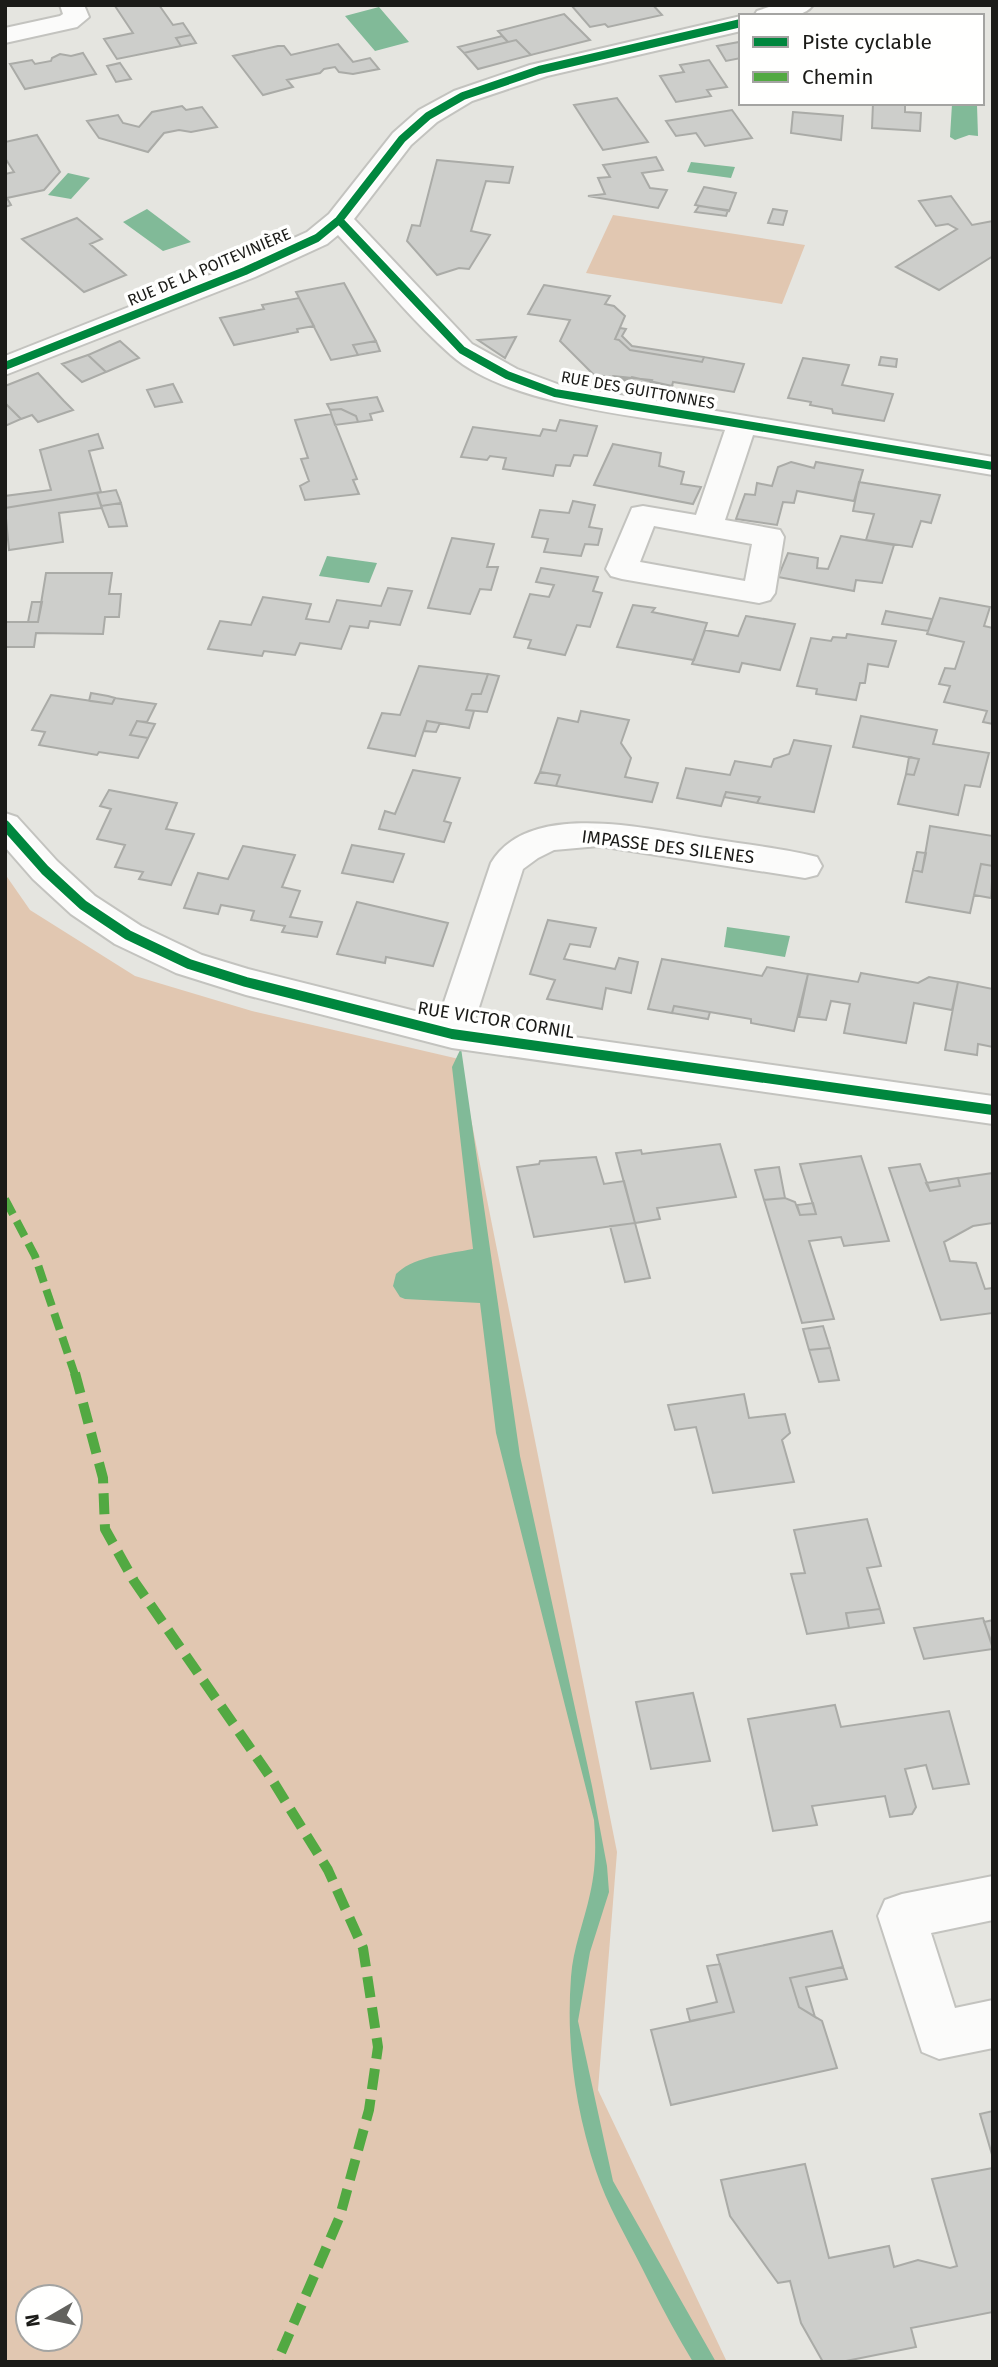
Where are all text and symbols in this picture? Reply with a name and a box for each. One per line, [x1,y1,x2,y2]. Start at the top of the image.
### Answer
legend [739,14,984,105]
text: Piste cyclable [802,29,932,55]
text: Chemin [802,64,874,90]
street label: RUE DE LA POITEVINIÈRE [124,223,293,310]
street label: RUE DES GUITTONNES [559,367,717,413]
street label: IMPASSE DES SILENES [580,825,756,869]
street label: RUE VICTOR CORNIL [416,997,576,1043]
north arrow [14,2283,84,2353]
text: N [20,2313,45,2329]

